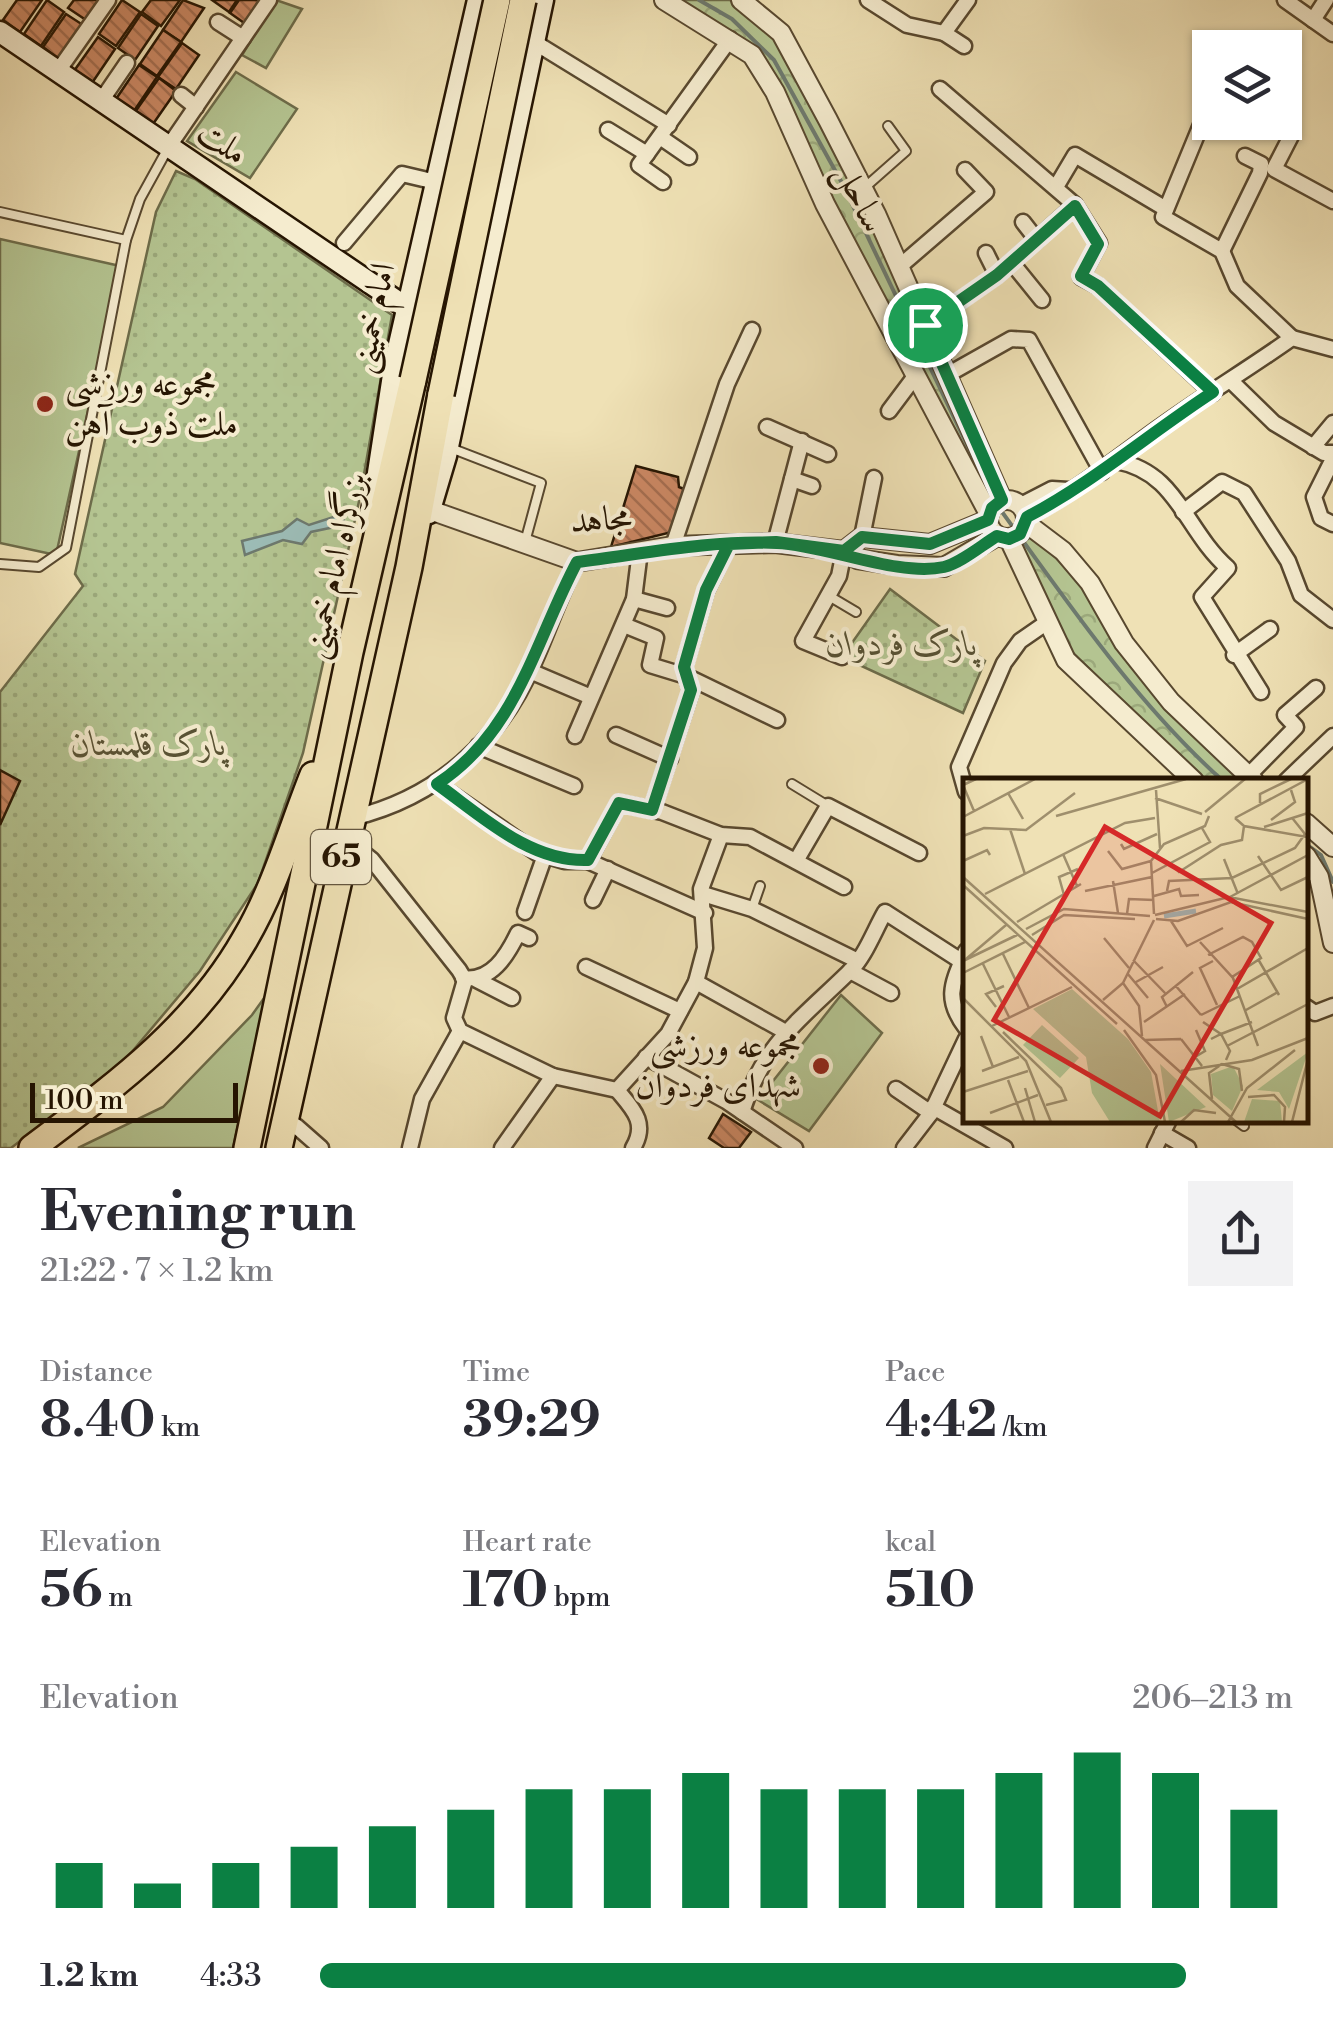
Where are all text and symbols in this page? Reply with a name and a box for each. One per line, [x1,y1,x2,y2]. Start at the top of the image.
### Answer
map controls [1192,30,1302,140]
button: layers [1192,30,1302,140]
street label: ملت [189,111,255,175]
street label: ساحل [823,156,895,241]
street label: امام خمینی [340,259,413,379]
pin [883,283,968,368]
icon: arrive [898,298,953,353]
place label: مجموعه ورزشی ملت ذوب آهن [65,363,238,447]
marker: مجموعه ورزشی ملت ذوب آهن [34,393,56,415]
street label: بزرگراه امام خمینی [291,468,385,665]
street label: مجاهد [569,496,633,544]
park label: پارک فردوان [826,623,982,668]
park label: پارک قلمستان [71,723,230,768]
inset map [963,778,1308,1123]
road number: 65 [311,830,371,884]
place label: مجموعه ورزشی شهدای فردوان [635,1025,801,1108]
marker: مجموعه ورزشی شهدای فردوان [810,1055,832,1077]
scale bar [30,1078,238,1122]
text: 100 m [45,1083,124,1118]
text: Evening run [40,1179,356,1248]
button: share [1188,1181,1293,1286]
text: 21:22 · 7 × 1.2 km [40,1251,274,1291]
text: Distance [40,1355,153,1390]
text: Time [463,1355,530,1390]
text: Pace [885,1355,945,1390]
text: 8.40 [40,1390,155,1452]
text: 39:29 [463,1390,601,1452]
text: 4:42 [885,1390,997,1452]
text: km [155,1410,200,1445]
text: /km [997,1410,1048,1445]
text: Elevation [40,1525,161,1560]
text: Heart rate [463,1525,592,1560]
text: kcal [885,1525,936,1560]
text: 56 [40,1560,103,1622]
text: 170 [463,1560,548,1622]
text: 510 [885,1560,975,1622]
text: m [103,1580,133,1615]
text: bpm [548,1580,611,1615]
text: Elevation [40,1678,179,1718]
text: 206–213 m [1132,1678,1293,1718]
text: 1.2 km [40,1956,138,1996]
text: 4:33 [200,1956,262,1996]

